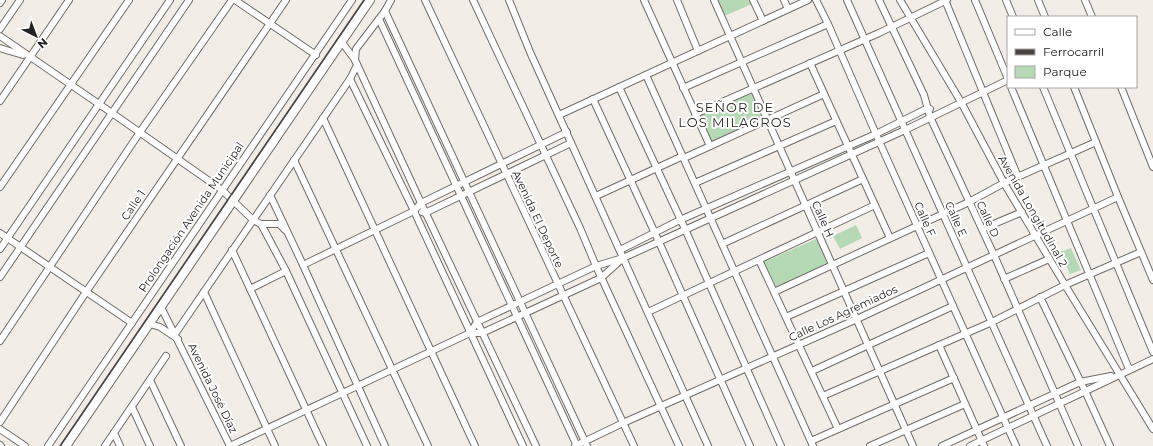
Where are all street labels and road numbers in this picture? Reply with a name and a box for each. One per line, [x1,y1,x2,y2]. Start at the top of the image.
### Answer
street label: Prolongación Avenida Municipal [135,139,247,295]
street label: Avenida Longitudinal 2 [995,153,1071,269]
street label: Avenida El Deporte [509,168,567,270]
street label: Calle 1 [118,187,148,223]
street label: Calle D [973,198,1003,240]
street label: Calle H [809,199,837,239]
street label: Calle F [911,199,939,239]
street label: Calle E [942,199,970,239]
street label: Calle Los Agremiados [786,281,900,344]
street label: Avenida José Díaz [185,341,241,436]

